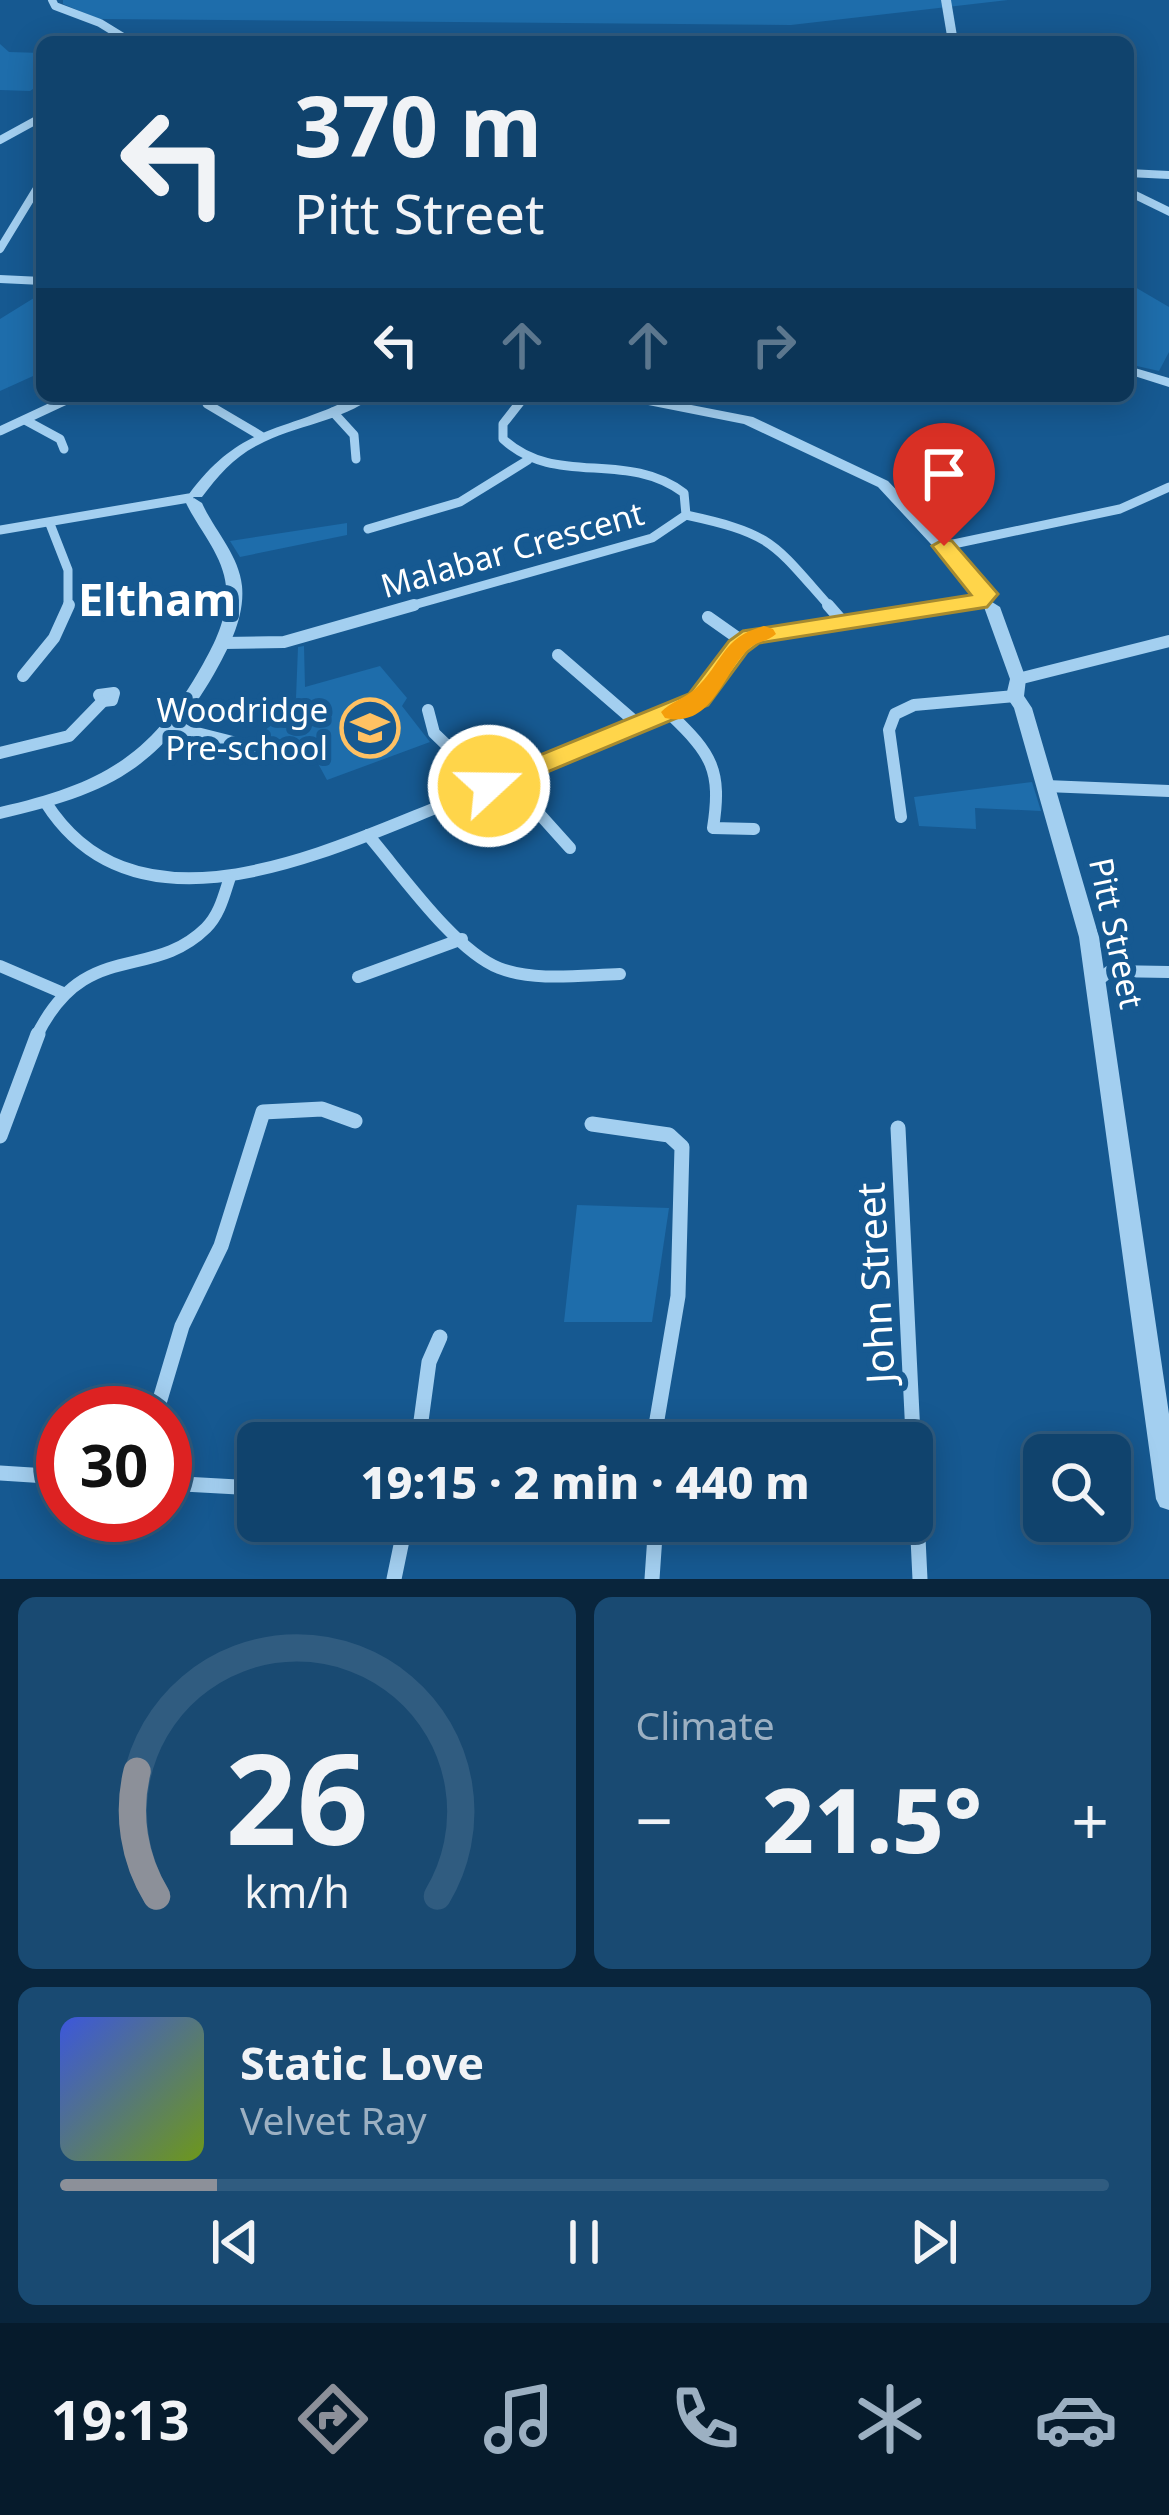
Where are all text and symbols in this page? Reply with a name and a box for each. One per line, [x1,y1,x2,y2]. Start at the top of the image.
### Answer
text: 370 m [294,67,542,182]
icon: left [96,84,252,240]
text: Pitt Street [294,176,544,250]
icon: left [363,312,429,378]
icon: ahead [489,312,555,378]
icon: ahead [615,312,681,378]
icon: right [741,312,807,378]
pin [893,423,995,546]
icon: arrive [911,441,977,507]
street label: Malabar Crescent [375,490,649,608]
district label: Eltham [78,568,236,629]
place label: Woodridge Pre-school [156,687,328,770]
school or university icon: Woodridge Pre-school [339,697,401,759]
position arrow [426,723,552,849]
street label: Pitt Street [1079,853,1155,1013]
street label: John Street [842,1181,906,1389]
speed limit sign: 30 [36,1386,192,1542]
map controls [1023,1434,1131,1542]
button: search [1023,1434,1131,1542]
text: 19:15 · 2 min · 440 m [360,1451,810,1512]
text: Climate [636,1698,775,1751]
text: 26 [225,1712,368,1882]
text: 21.5° [762,1757,982,1879]
text: − [636,1774,673,1864]
text: + [1071,1774,1109,1864]
text: km/h [244,1862,349,1921]
text: Static Love [240,2032,484,2093]
text: Velvet Ray [240,2093,427,2146]
icon: previous [202,2209,268,2275]
icon: pause [551,2209,617,2275]
icon: next [901,2209,967,2275]
icon: directions [291,2377,375,2461]
icon: music [477,2377,561,2461]
icon: phone [663,2377,747,2461]
icon: climate [848,2377,932,2461]
icon: car [1034,2377,1118,2461]
text: 19:13 [51,2382,190,2456]

